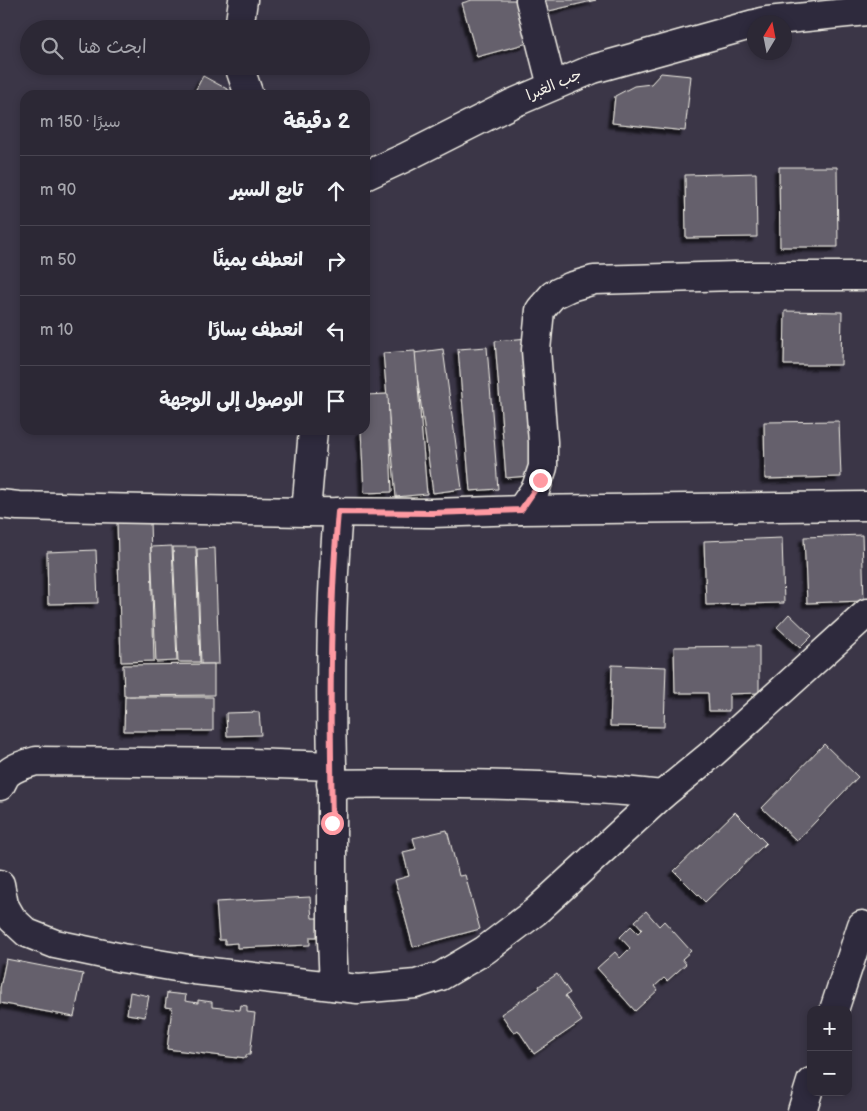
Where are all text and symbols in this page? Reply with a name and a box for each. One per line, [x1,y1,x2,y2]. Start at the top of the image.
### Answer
north arrow [747,15,792,60]
search box [20,20,370,75]
icon: search [38,34,66,62]
text: ابحث هنا [78,36,147,59]
street label: جب الغبرا [523,65,585,105]
text: 2 دقيقة [283,109,350,134]
text: سيرًا · 150 m [40,113,121,132]
icon: ahead [322,177,350,205]
text: تابع السير [230,179,303,202]
text: 90 m [40,181,76,200]
icon: right [322,247,350,275]
text: انعطف يمينًا [213,249,303,272]
text: 50 m [40,251,76,270]
icon: left [322,317,350,345]
text: انعطف يسارًا [208,319,303,342]
text: 10 m [40,321,73,340]
icon: arrive [322,387,350,415]
text: الوصول إلى الوجهة [159,389,303,412]
route end [529,469,552,492]
route start [321,812,344,835]
map controls [807,1006,852,1096]
button: + [807,1006,852,1051]
button: − [807,1051,852,1096]

